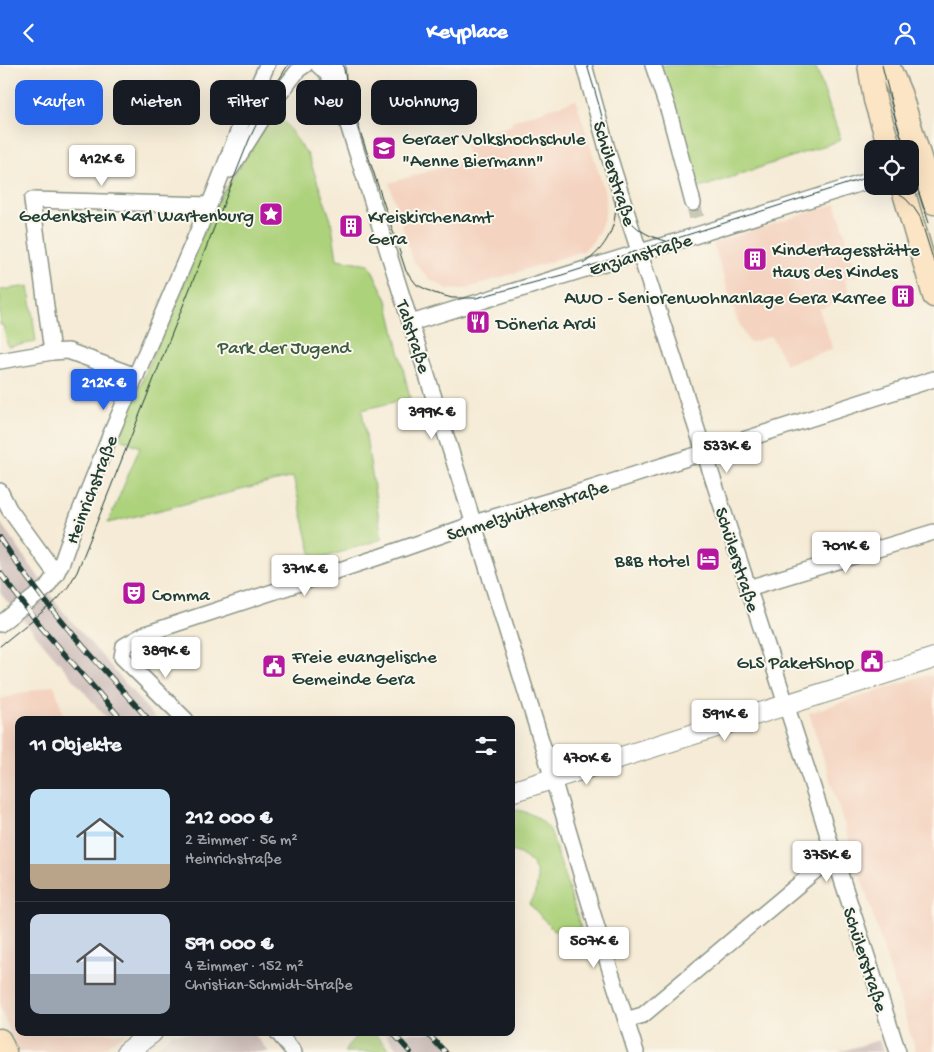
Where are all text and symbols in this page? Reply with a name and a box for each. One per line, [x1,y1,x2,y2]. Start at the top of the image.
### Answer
icon: back [15,19,43,47]
icon: person [891,19,919,47]
text: Keyplace [426,20,508,46]
chip: Kaufen [15,80,103,125]
chip: Mieten [113,80,200,125]
chip: Filter [210,80,286,125]
chip: Neu [296,80,361,125]
chip: Wohnung [371,80,477,125]
street label: Schülerstraße [586,119,640,229]
place label: Geraer Volkshochschule "Aenne Biermann" [402,129,586,174]
school or university icon: Geraer Volkshochschule "Aenne Biermann" [371,135,397,161]
map controls [864,140,919,195]
button: locate [864,140,919,195]
pin: 412K € [61,145,143,187]
text: 412K € [80,151,124,170]
place icon: Gedenkstein Karl Wartenburg [258,201,284,227]
place label: Gedenkstein Karl Wartenburg [19,206,254,229]
place label: Kreiskirchenamt Gera [368,207,495,252]
building icon: Kreiskirchenamt Gera [338,213,364,239]
street label: Enzianstraße [587,230,695,283]
place label: Kindertagesstätte Haus des Kindes [772,240,920,285]
building icon: Kindertagesstätte Haus des Kindes [742,246,768,272]
building icon: AWO - Seniorenwohnanlage Gera Karree [890,283,916,309]
place label: AWO - Seniorenwohnanlage Gera Karree [564,288,886,311]
street label: Talstraße [389,297,434,377]
restaurant icon: Döneria Ardi [465,309,491,335]
place label: Döneria Ardi [494,314,596,337]
park label: Park der Jugend [217,338,352,361]
pin: 212K € [63,369,145,411]
text: 212K € [82,375,126,394]
pin: 399K € [391,397,473,440]
text: 399K € [409,404,455,423]
pin: 533K € [686,431,768,474]
street label: Heinrichstraße [62,432,125,548]
text: 533K € [703,438,751,457]
street label: Schmelzhüttenstraße [444,477,612,548]
street label: Schülerstraße [708,505,763,615]
pin: 701K € [805,531,887,574]
text: 701K € [823,538,869,557]
hotel icon: B&B Hotel [695,546,721,572]
place label: B&B Hotel [614,551,690,574]
pin: 371K € [264,555,346,597]
text: 371K € [282,561,328,580]
theatre icon: Comma [121,580,147,606]
place label: Comma [152,585,211,608]
pin: 389K € [125,637,207,679]
text: 389K € [142,643,190,662]
place label: Freie evangelische Gemeinde Gera [291,647,437,692]
public building icon: GLS PaketShop [859,648,885,674]
public building icon: Freie evangelische Gemeinde Gera [261,653,287,679]
place label: GLS PaketShop [736,653,855,676]
pin: 591K € [684,699,766,742]
text: 591K € [702,706,748,725]
icon: filters [472,732,500,760]
text: 11 Objekte [30,734,121,759]
pin: 470K € [546,743,628,786]
text: 470K € [563,750,611,769]
text: 212 000 € [185,807,272,832]
icon: home [70,809,130,869]
text: 2 Zimmer · 56 m² [185,832,298,851]
pin: 375K € [786,841,868,883]
text: 375K € [803,847,851,866]
text: Heinrichstraße [185,851,282,870]
street label: Schülerstraße [836,905,891,1015]
pin: 507K € [553,927,635,969]
text: 591 000 € [185,933,273,958]
text: 507K € [570,933,618,952]
icon: home [70,934,130,994]
text: 4 Zimmer · 152 m² [185,958,304,977]
text: Christian-Schmidt-Straße [185,977,353,996]

